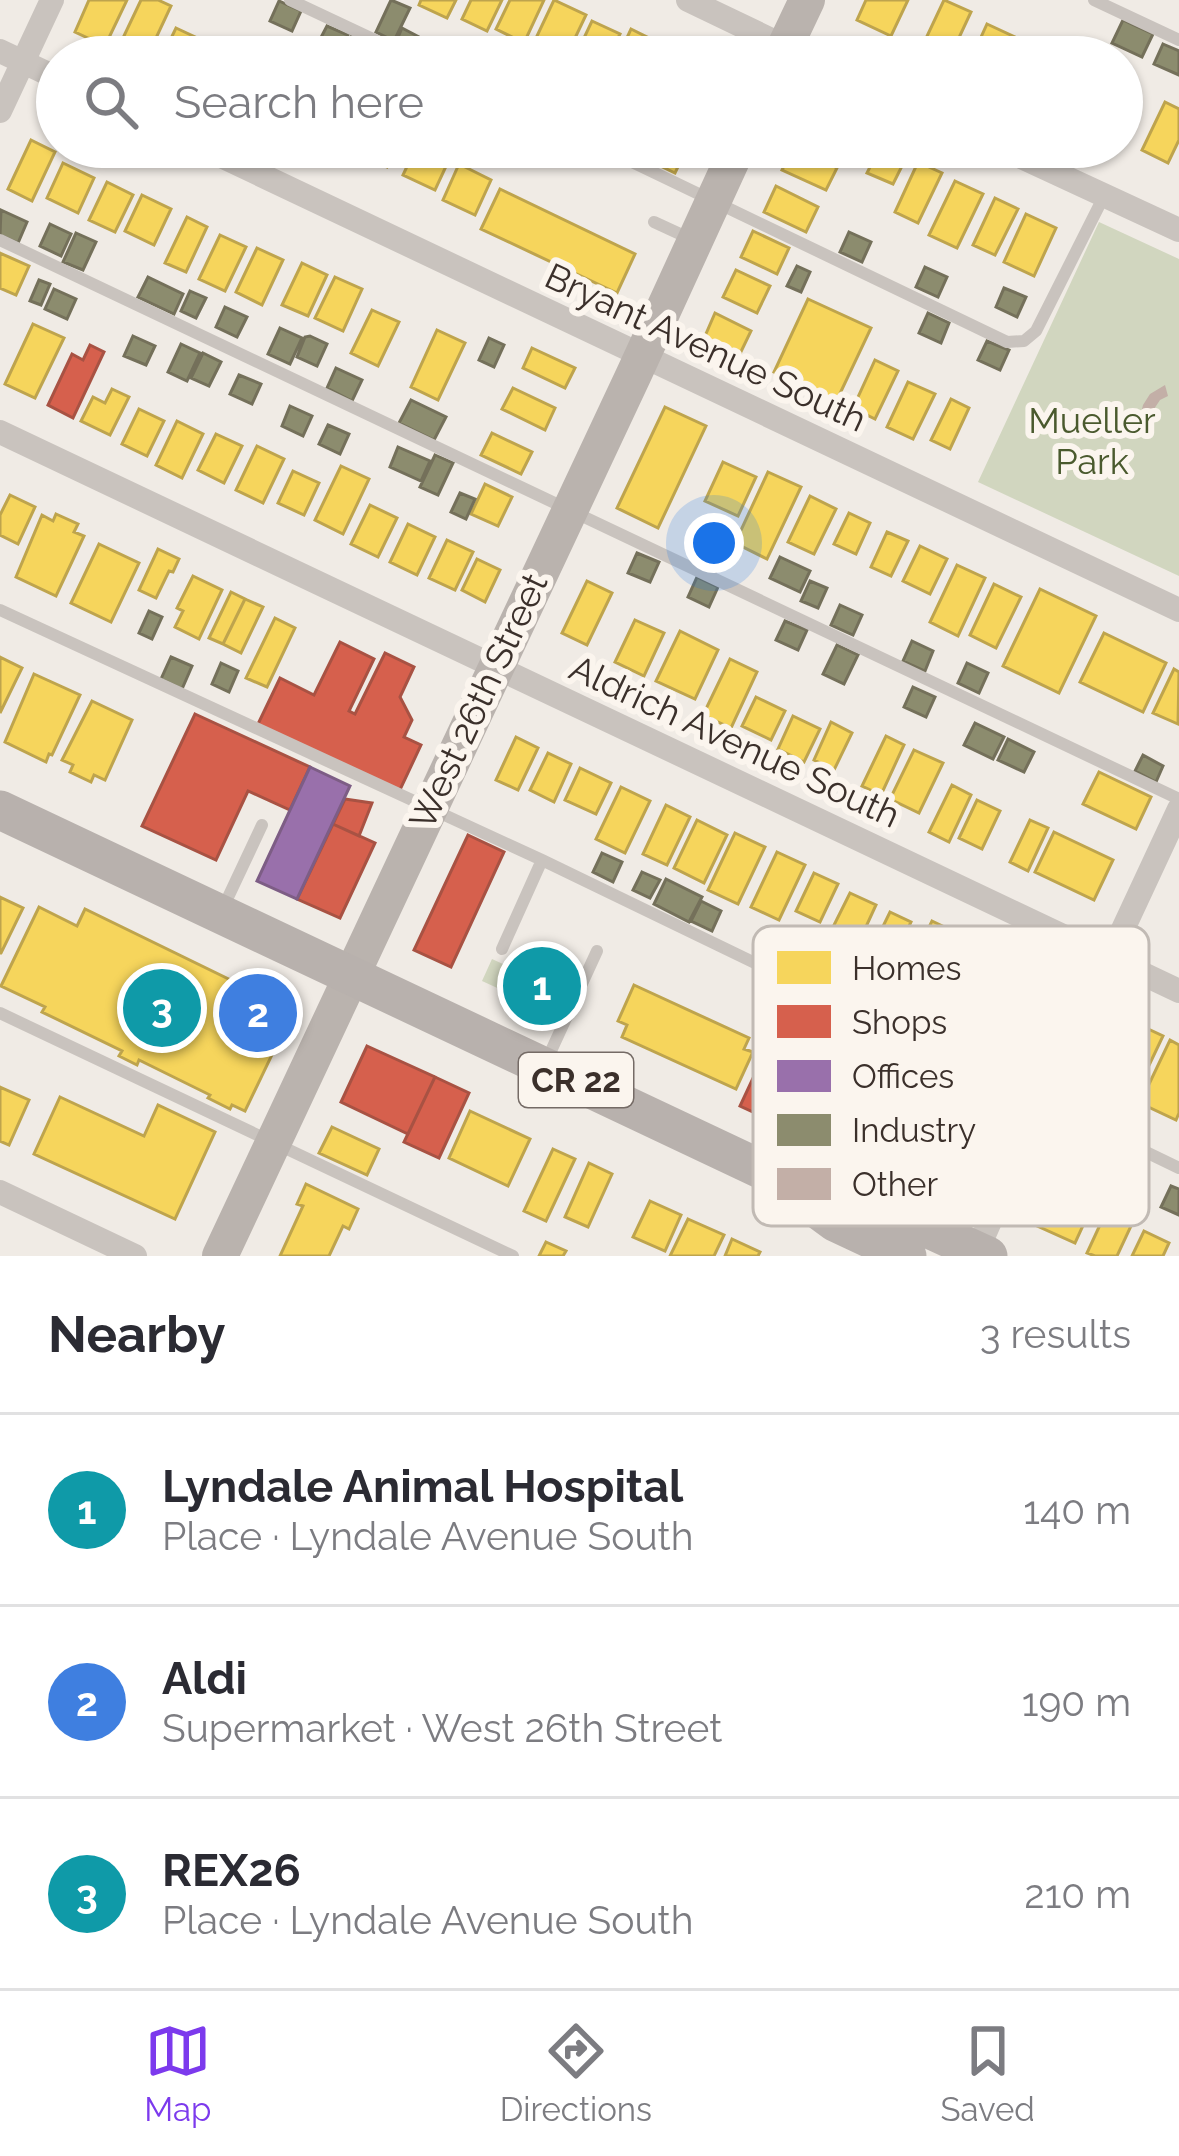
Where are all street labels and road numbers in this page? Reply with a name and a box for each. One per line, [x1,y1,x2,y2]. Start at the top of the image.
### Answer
street label: Bryant Avenue South [539,254,873,440]
street label: West 26th Street [400,566,556,836]
street label: Aldrich Avenue South [563,646,907,836]
road number: CR 22 [519,1053,633,1107]

